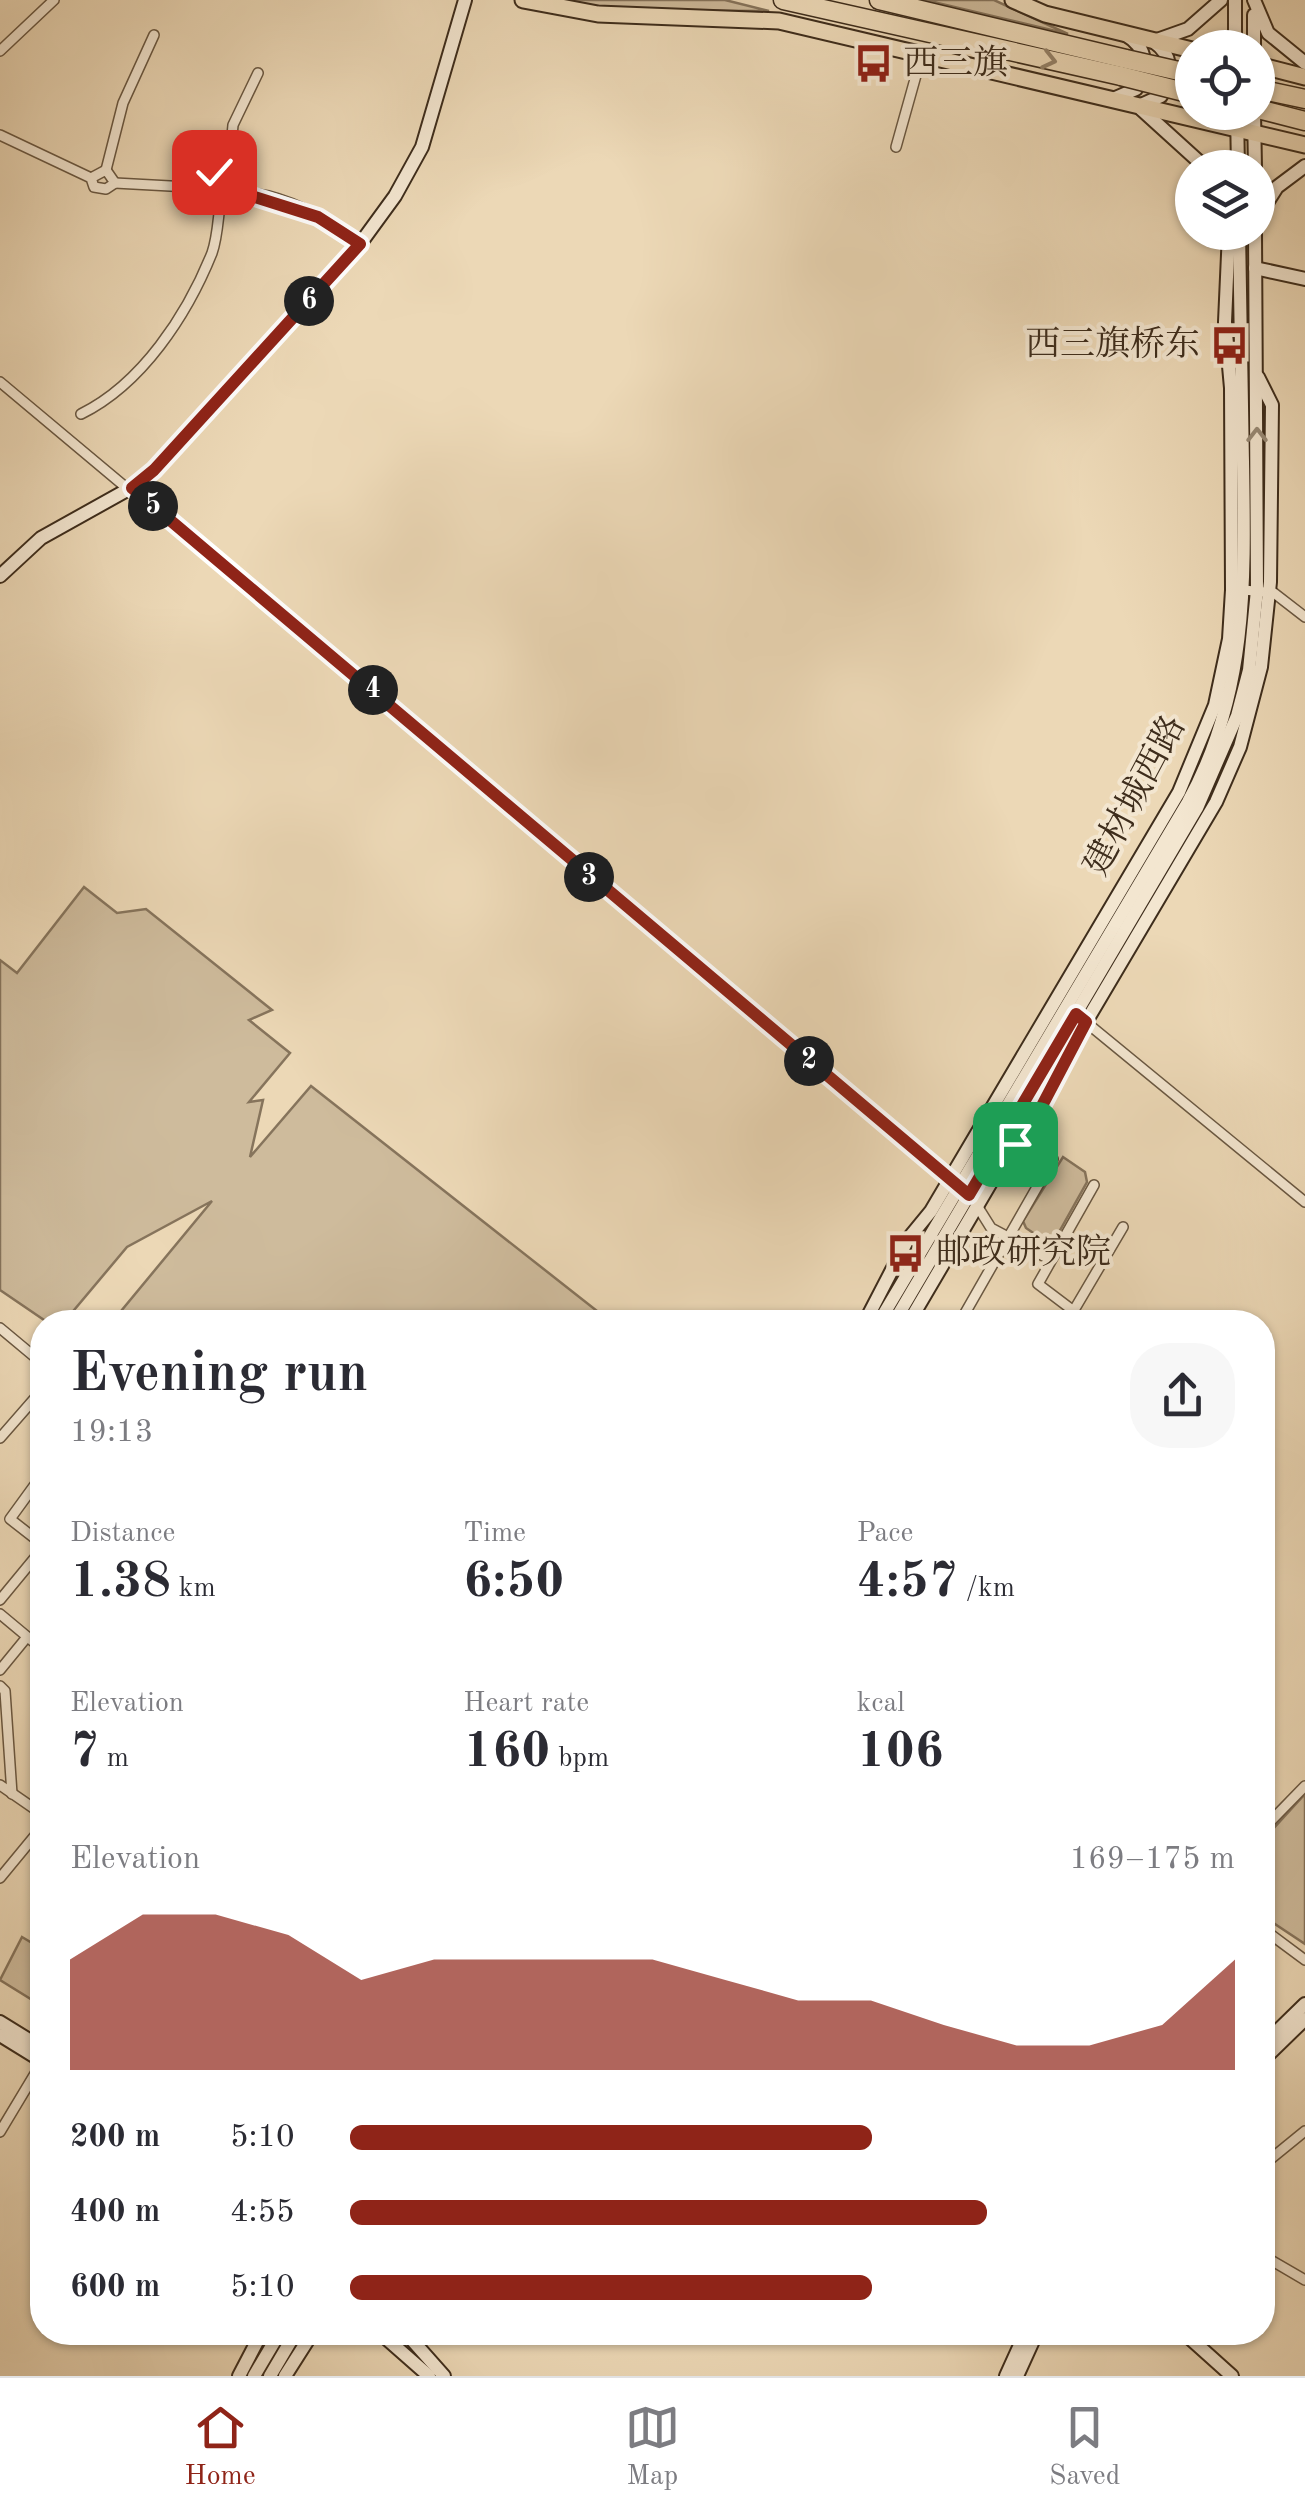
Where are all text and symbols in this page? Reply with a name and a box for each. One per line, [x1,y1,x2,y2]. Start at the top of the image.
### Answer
map controls [1175,30,1275,250]
button: locate [1175,30,1275,130]
bus stop icon: 西三旗 [852,43,894,85]
place label: 西三旗 [903,44,1008,82]
one-way arrow [1040,48,1057,69]
pin [172,130,257,215]
icon: check [187,145,242,200]
button: layers [1175,150,1275,250]
pin: 6 [284,276,334,326]
text: 6 [301,287,317,315]
bus stop icon: 西三旗桥东 [1209,324,1251,366]
place label: 西三旗桥东 [1025,325,1200,363]
one-way arrow [1246,427,1267,443]
pin: 5 [128,481,178,531]
text: 5 [145,492,161,520]
pin: 4 [348,665,398,715]
text: 4 [365,676,381,704]
street label: 建材城西路 [1077,709,1193,881]
pin: 3 [564,852,614,902]
text: 3 [581,863,597,891]
pin: 2 [784,1036,834,1086]
text: 2 [801,1047,817,1075]
pin [973,1102,1058,1187]
icon: arrive [988,1117,1043,1172]
bus stop icon: 邮政研究院 [885,1232,927,1274]
place label: 邮政研究院 [936,1233,1111,1271]
button: share [1130,1343,1235,1448]
text: Evening run [70,1348,368,1403]
text: 19:13 [70,1417,153,1449]
text: Distance [70,1520,175,1548]
text: Time [463,1520,526,1548]
text: Pace [857,1520,913,1548]
text: 1.38 [70,1558,171,1608]
text: 6:50 [463,1558,564,1608]
text: 4:57 [857,1558,958,1608]
text: km [171,1575,216,1603]
text: /km [958,1575,1015,1603]
text: Elevation [70,1690,184,1718]
text: Heart rate [463,1690,589,1718]
text: kcal [857,1690,905,1718]
text: 7 [70,1728,99,1778]
text: 160 [463,1728,550,1778]
text: 106 [857,1728,944,1778]
text: m [99,1745,129,1773]
text: bpm [550,1745,609,1773]
text: Elevation [70,1844,200,1876]
text: 169–175 m [1069,1844,1235,1876]
text: 200 m [70,2122,160,2154]
text: 5:10 [230,2122,295,2154]
text: 400 m [70,2197,160,2229]
text: 4:55 [230,2197,295,2229]
text: 600 m [70,2272,160,2304]
text: 5:10 [230,2272,295,2304]
tab: Home [185,2400,256,2495]
tab: Map [625,2400,680,2495]
tab: Saved [1049,2400,1120,2495]

